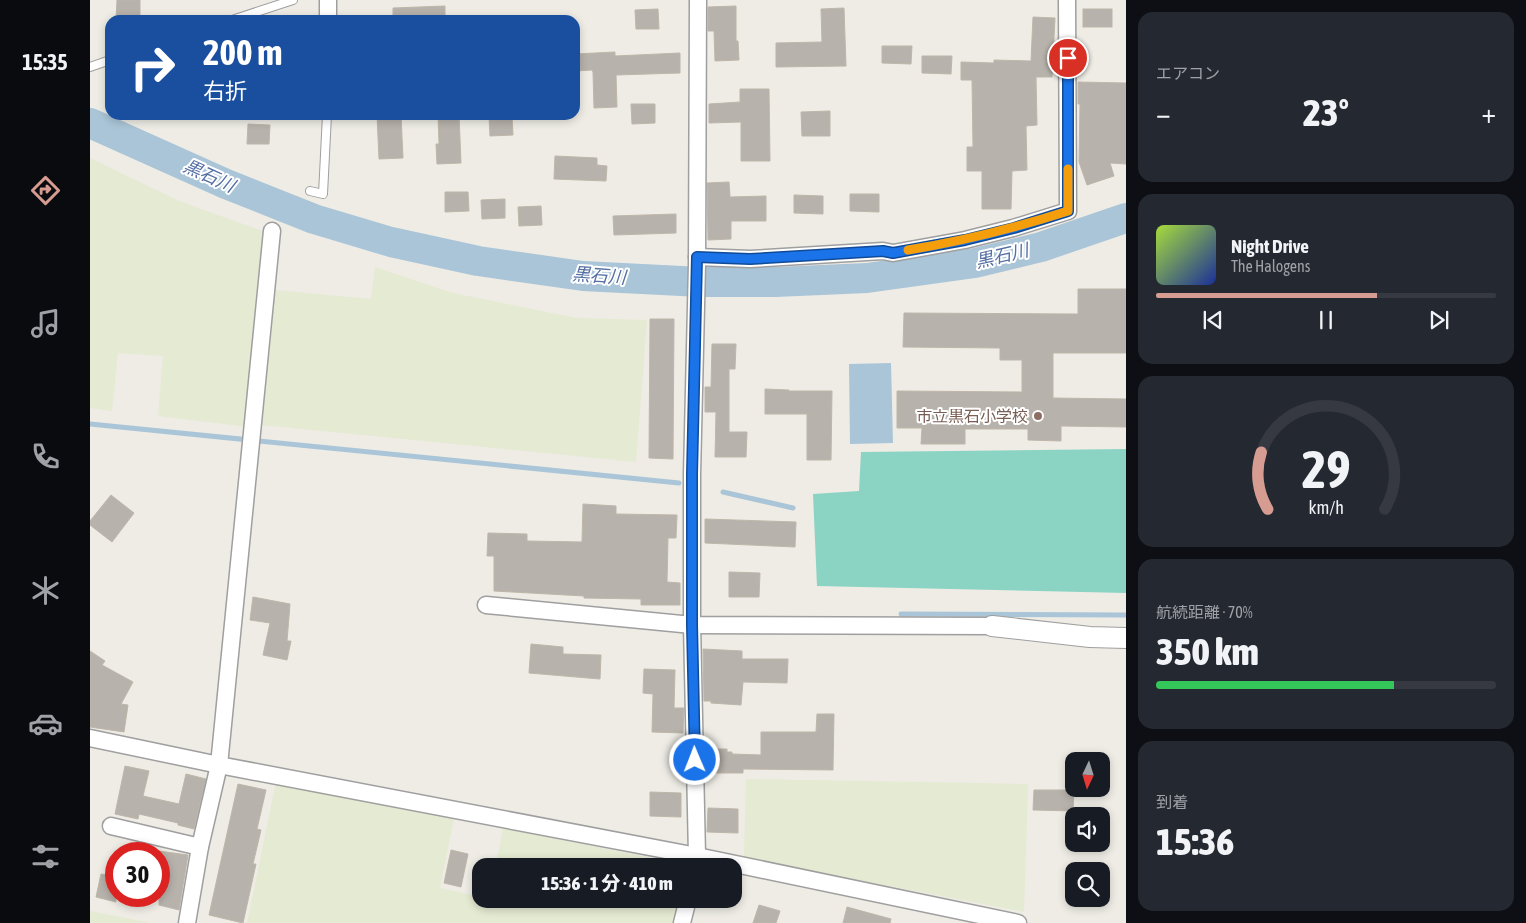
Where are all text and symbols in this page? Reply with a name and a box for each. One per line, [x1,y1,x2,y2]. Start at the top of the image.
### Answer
text: 200 m [203,32,282,72]
icon: right [120,35,185,100]
pin [1047,37,1089,79]
icon: arrive [1054,44,1082,72]
text: 15:35 [22,49,68,75]
text: エアコン [1156,64,1220,82]
text: 右折 [203,78,247,104]
text: 23° [1303,91,1349,134]
text: − [1156,97,1171,129]
text: + [1481,97,1496,129]
water label: 黒石川 [180,155,240,197]
icon: directions [28,173,63,208]
text: Night Drive [1231,235,1309,257]
water label: 黒石川 [973,239,1033,272]
text: The Halogens [1231,257,1311,275]
water label: 黒石川 [571,263,629,288]
icon: music [28,306,63,341]
icon: previous [1199,306,1227,334]
icon: pause [1312,306,1340,334]
icon: next [1425,306,1453,334]
place label: 市立黒石小学校 [916,407,1028,425]
marker: 市立黒石小学校 [1032,410,1044,422]
icon: phone [28,439,63,474]
text: 29 [1302,439,1350,499]
text: km/h [1308,497,1344,518]
icon: climate [28,573,63,608]
text: 航続距離 · 70% [1156,603,1253,621]
text: 350 km [1156,630,1259,673]
icon: car [28,706,63,741]
position arrow [668,733,720,785]
north arrow [1065,752,1110,798]
map controls [1065,752,1110,907]
text: 到着 [1156,793,1188,811]
button: sound [1065,807,1110,852]
text: 15:36 [1156,820,1234,863]
icon: filters [28,839,63,874]
speed limit sign: 30 [105,842,170,907]
button: search [1065,862,1110,907]
text: 15:36 · 1 分 · 410 m [541,872,673,894]

